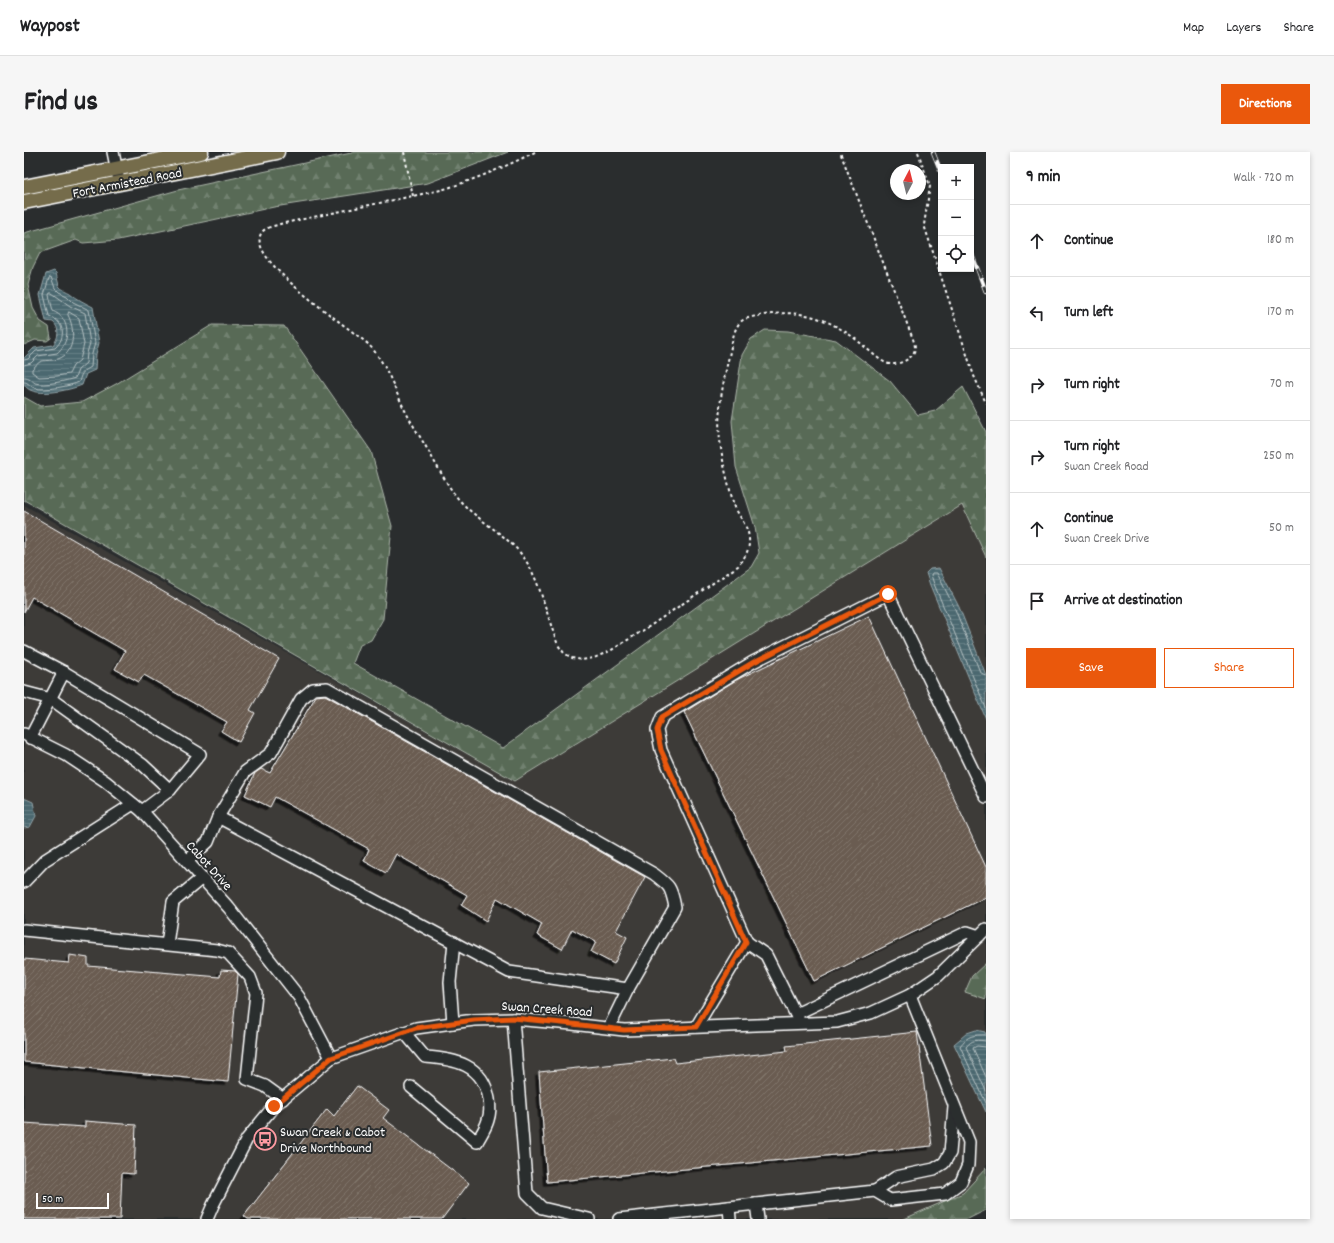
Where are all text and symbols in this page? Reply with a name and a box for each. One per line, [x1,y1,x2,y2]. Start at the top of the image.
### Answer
text: Waypost [20,14,80,41]
text: Map [1183,18,1204,38]
text: Layers [1226,18,1261,38]
text: Share [1283,18,1314,38]
text: Find us [24,84,98,124]
button: Directions [1221,84,1310,124]
street label: Fort Armistead Road [71,164,184,204]
north arrow [890,164,926,200]
map controls [938,164,974,272]
button: + [938,164,974,200]
text: 9 min [1026,166,1060,190]
text: Walk · 720 m [1233,169,1294,188]
button: − [938,200,974,236]
icon: ahead [1026,230,1048,252]
text: Continue [1064,230,1113,252]
text: 180 m [1267,231,1294,250]
button: locate [938,236,974,272]
icon: left [1026,302,1048,324]
text: Turn left [1064,302,1113,324]
text: 170 m [1267,303,1294,322]
icon: right [1026,374,1048,396]
text: Turn right [1064,374,1120,396]
text: 70 m [1270,375,1294,394]
text: Turn right [1064,436,1120,458]
icon: right [1026,446,1048,468]
text: 250 m [1263,447,1294,466]
text: Swan Creek Road [1064,458,1149,477]
text: Continue [1064,508,1113,530]
icon: ahead [1026,518,1048,540]
text: 50 m [1269,519,1294,538]
text: Swan Creek Drive [1064,530,1149,549]
route start [879,585,897,603]
icon: arrive [1026,590,1048,612]
text: Arrive at destination [1064,590,1182,612]
button: Save [1026,648,1156,688]
button: Share [1164,648,1294,688]
street label: Cabot Drive [181,837,236,896]
street label: Swan Creek Road [501,997,593,1023]
route end [265,1097,283,1115]
place label: Swan Creek & Cabot Drive Northbound [280,1123,385,1159]
bus stop icon: Swan Creek & Cabot Drive Northbound [252,1126,278,1152]
scale bar [36,1191,109,1210]
text: 50 m [42,1192,63,1208]

